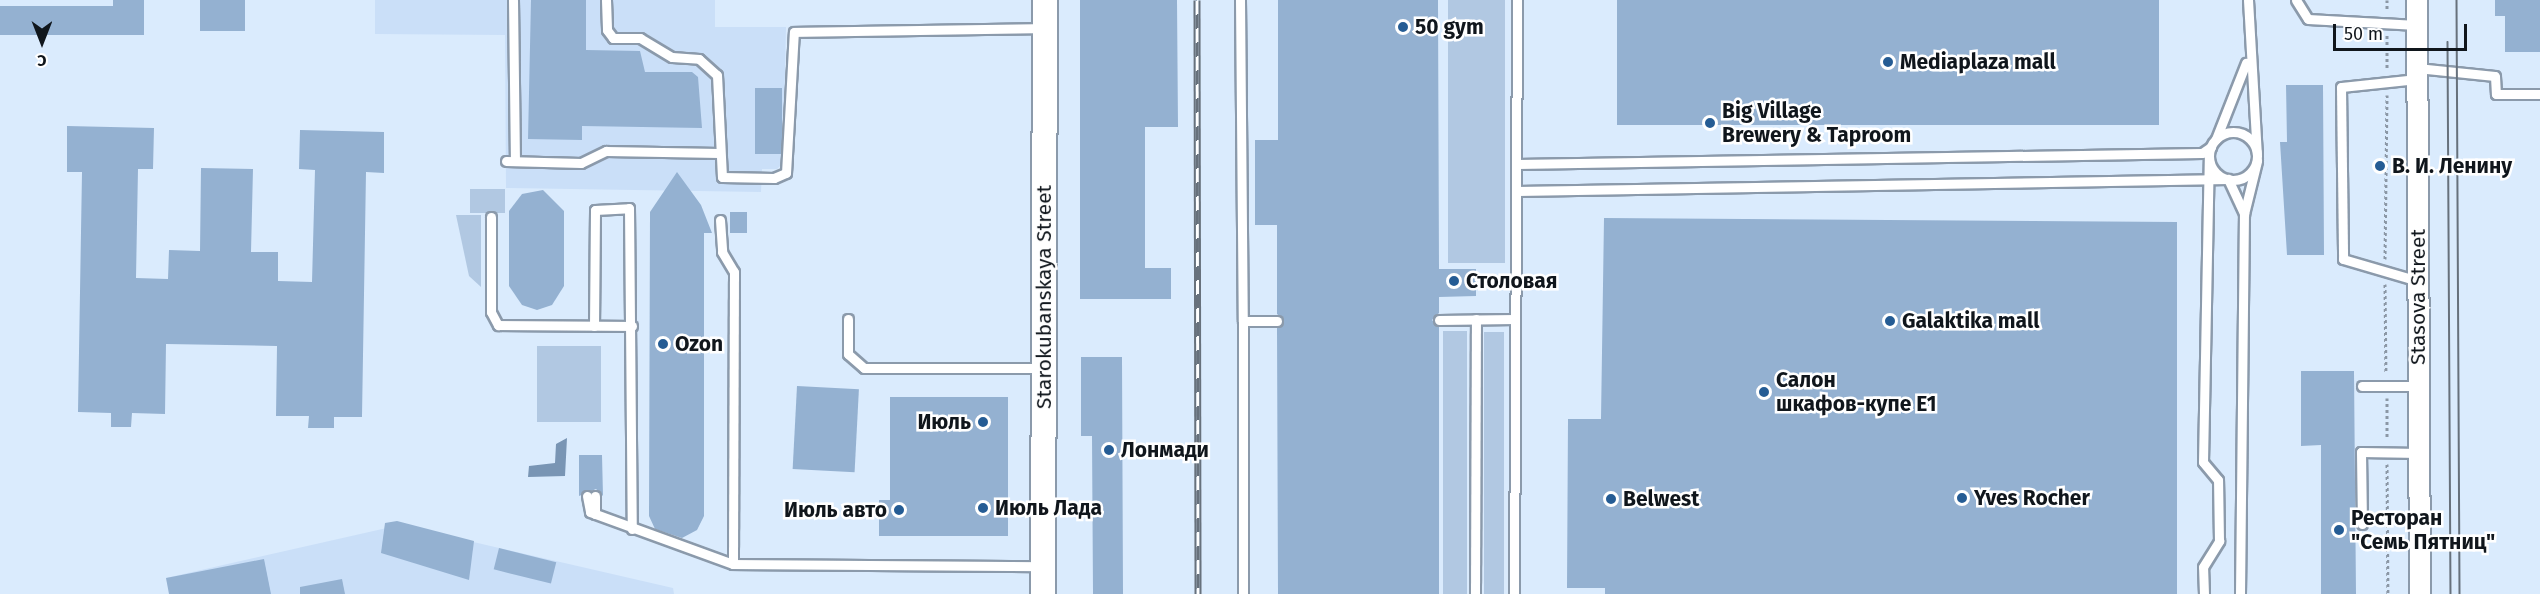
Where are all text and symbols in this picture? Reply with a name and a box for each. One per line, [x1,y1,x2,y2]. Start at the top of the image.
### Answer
north arrow [12,12,72,72]
scale bar [2336,12,2470,50]
place label: 50 gym [1415,14,1484,40]
marker: 50 gym [1396,20,1410,34]
text: 50 m [2344,23,2383,45]
place label: Mediaplaza mall [1900,49,2056,75]
text: С [37,51,47,70]
marker: Mediaplaza mall [1881,55,1895,69]
place label: Big Village Brewery & Taproom [1722,98,1911,148]
marker: Big Village Brewery & Taproom [1703,116,1717,130]
place label: В. И. Ленину [2392,153,2512,179]
marker: В. И. Ленину [2373,159,2387,173]
street label: Starokubanskaya Street [1031,185,1057,409]
street label: Stasova Street [2405,229,2431,365]
place label: Столовая [1466,268,1558,294]
marker: Столовая [1447,274,1461,288]
place label: Galaktika mall [1902,308,2039,334]
marker: Galaktika mall [1883,314,1897,328]
place label: Ozon [675,331,723,357]
marker: Ozon [656,337,670,351]
place label: Салон шкафов-купе Е1 [1776,367,1936,417]
marker: Салон шкафов-купе Е1 [1757,385,1771,399]
place label: Июль [917,409,971,435]
marker: Июль [976,415,990,429]
place label: Лонмади [1121,437,1209,463]
marker: Лонмади [1102,443,1116,457]
place label: Yves Rocher [1974,485,2090,511]
place label: Belwest [1623,486,1699,512]
marker: Yves Rocher [1955,491,1969,505]
marker: Belwest [1604,492,1618,506]
place label: Июль Лада [995,495,1102,521]
place label: Июль авто [784,497,887,523]
marker: Июль Лада [976,501,990,515]
marker: Июль авто [892,503,906,517]
place label: Ресторан "Семь Пятниц" [2351,505,2495,555]
marker: Ресторан "Семь Пятниц" [2332,523,2346,537]

